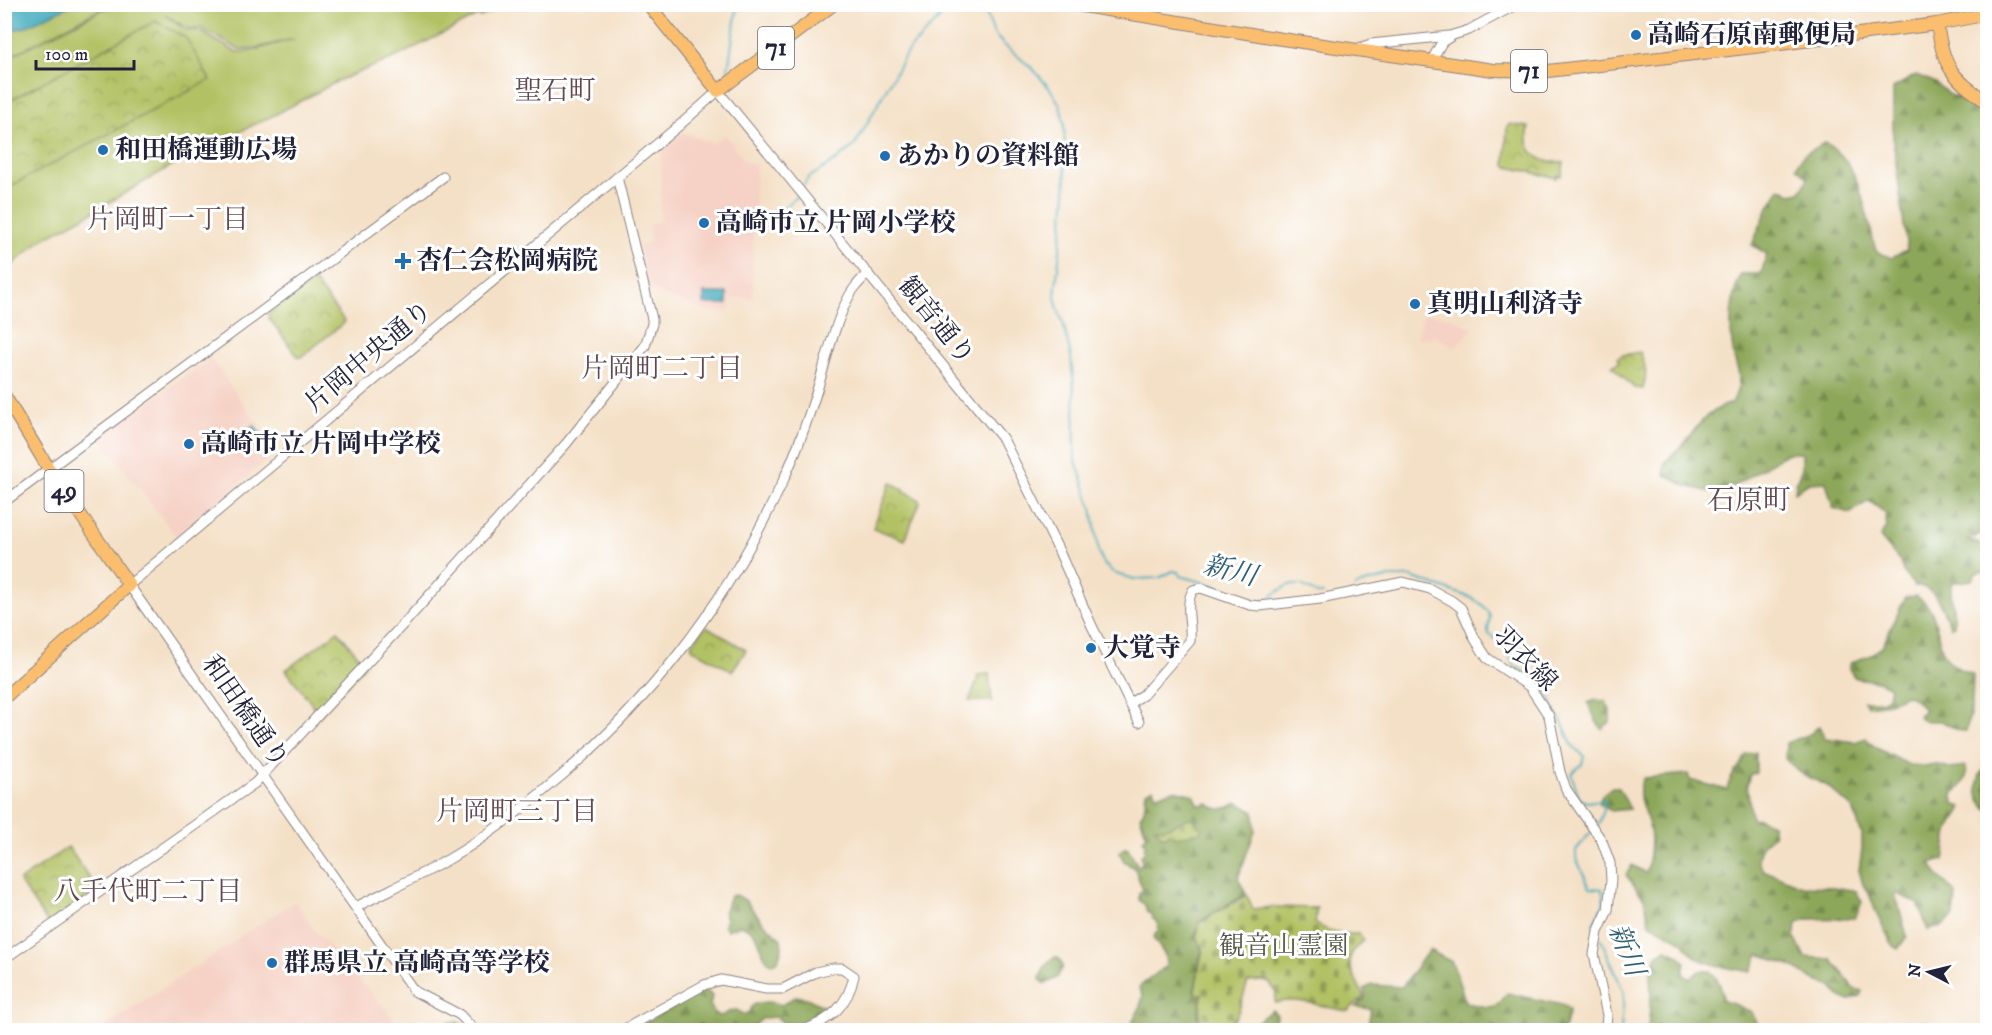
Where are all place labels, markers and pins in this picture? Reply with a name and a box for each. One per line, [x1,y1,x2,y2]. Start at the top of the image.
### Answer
place label: 高崎石原南郵便局 [1648,19,1856,52]
marker: 高崎石原南郵便局 [1629,28,1643,42]
place label: 和田橋運動広場 [115,134,297,167]
place label: あかりの資料館 [897,140,1079,173]
marker: 和田橋運動広場 [96,143,110,157]
marker: あかりの資料館 [878,149,892,163]
place label: 高崎市立 片岡小学校 [716,207,956,240]
marker: 高崎市立 片岡小学校 [697,216,711,230]
place label: 杏仁会松岡病院 [416,245,598,278]
marker: 杏仁会松岡病院 [394,252,412,270]
place label: 真明山利済寺 [1427,288,1583,321]
marker: 真明山利済寺 [1408,297,1422,311]
place label: 高崎市立 片岡中学校 [201,428,441,461]
marker: 高崎市立 片岡中学校 [182,437,196,451]
place label: 大覚寺 [1103,632,1181,665]
marker: 大覚寺 [1084,641,1098,655]
place label: 群馬県立 高崎高等学校 [284,947,550,980]
marker: 群馬県立 高崎高等学校 [265,956,279,970]

